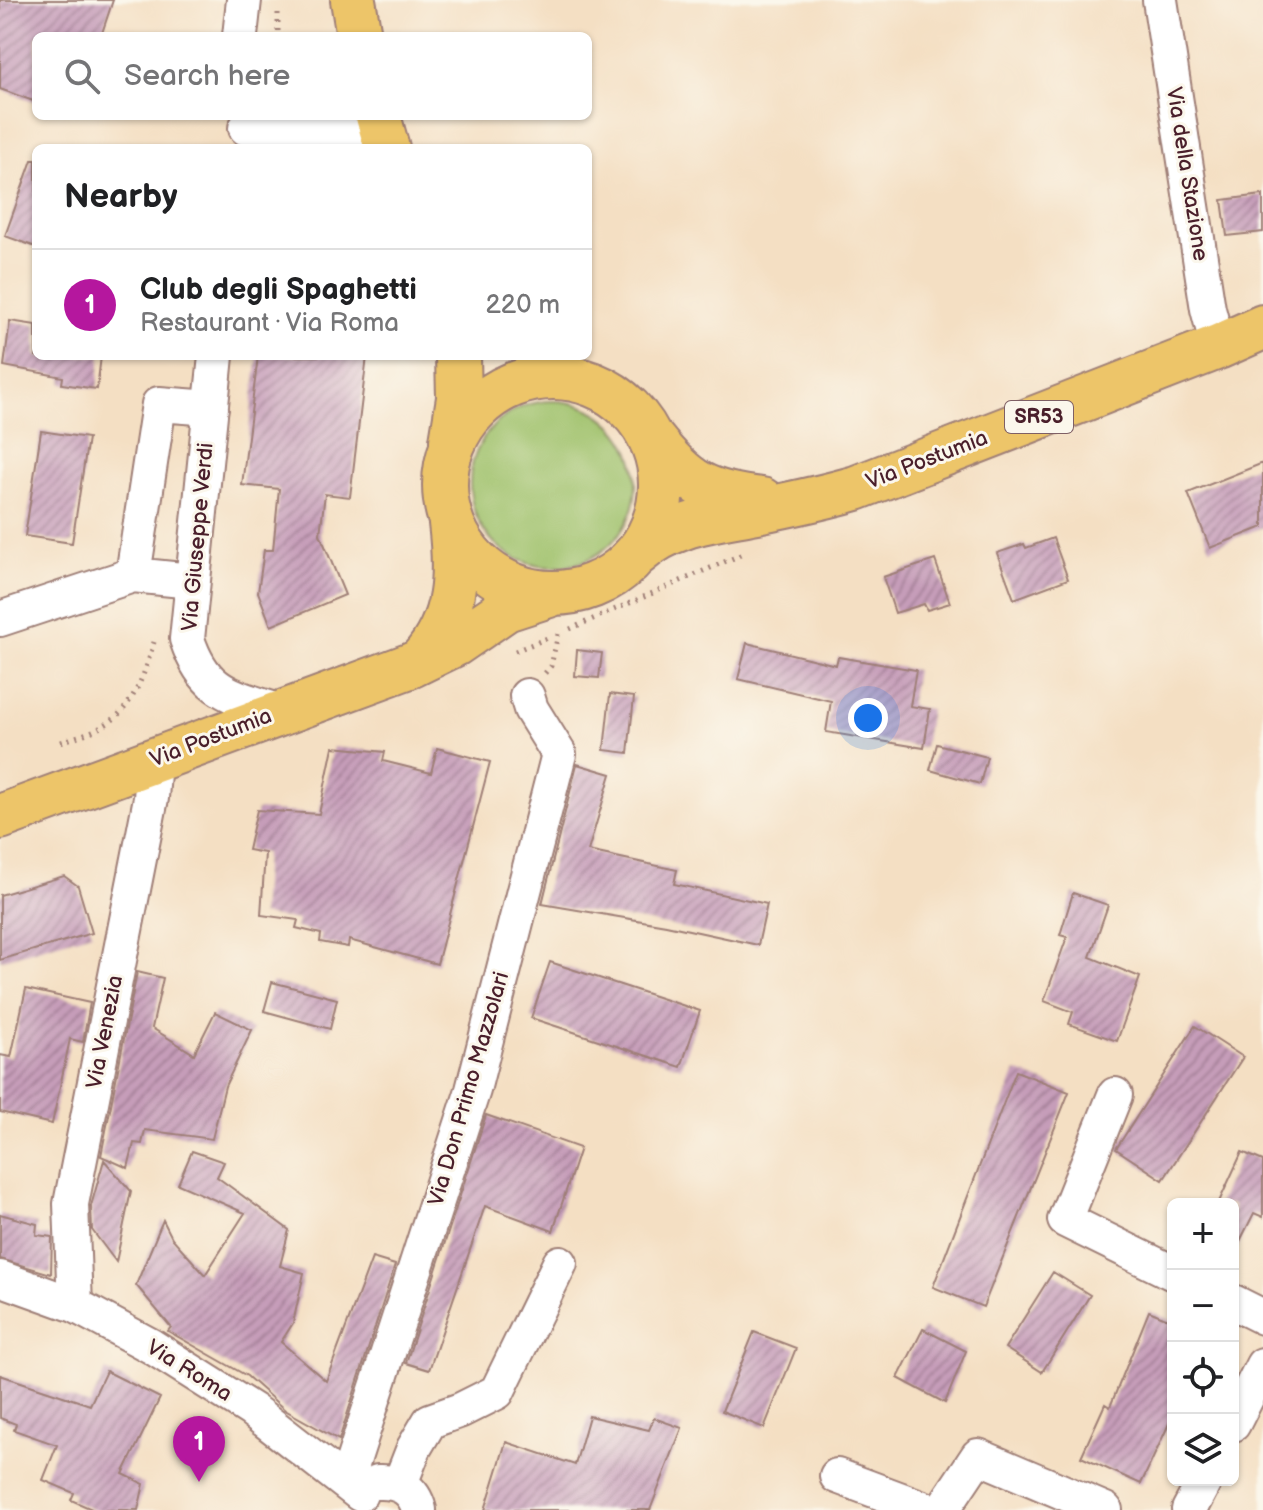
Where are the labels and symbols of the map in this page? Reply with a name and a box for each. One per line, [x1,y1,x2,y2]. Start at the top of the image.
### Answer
street label: Via della Stazione [1160,85,1214,263]
road number: SR53 [1005,401,1073,433]
street label: Via Postumia [862,424,992,496]
street label: Via Giuseppe Verdi [176,442,220,632]
your location [848,698,888,738]
street label: Via Postumia [146,702,276,774]
street label: Via Don Primo Mazzolari [423,969,515,1209]
street label: Via Venezia [81,973,129,1091]
street label: Via Roma [141,1334,237,1408]
pin: 1 [173,1416,225,1482]

